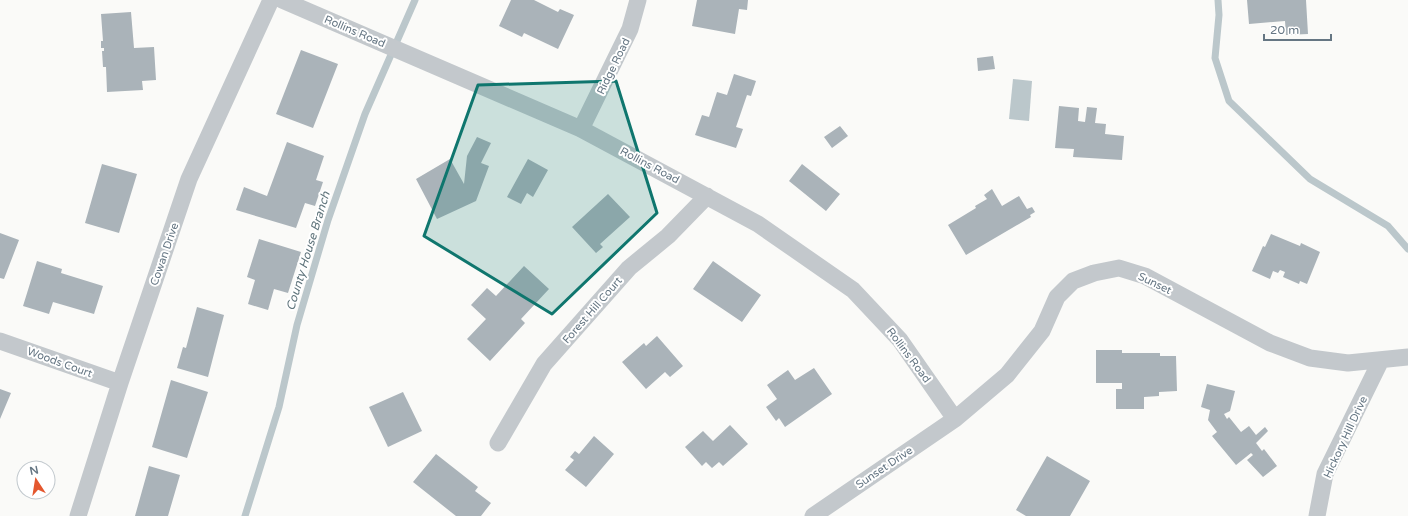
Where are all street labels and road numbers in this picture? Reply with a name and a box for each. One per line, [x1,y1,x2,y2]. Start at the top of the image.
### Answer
street label: Rollins Road [322,13,387,50]
street label: Ridge Road [594,36,633,97]
street label: Rollins Road [618,144,682,187]
street label: Cowan Drive [148,221,181,287]
street label: Sunset [1136,270,1174,297]
street label: Forest Hill Court [560,274,625,346]
street label: Rollins Road [884,325,933,385]
street label: Woods Court [25,345,94,380]
street label: Hickory Hill Drive [1321,394,1370,480]
street label: Sunset Drive [853,444,915,491]

